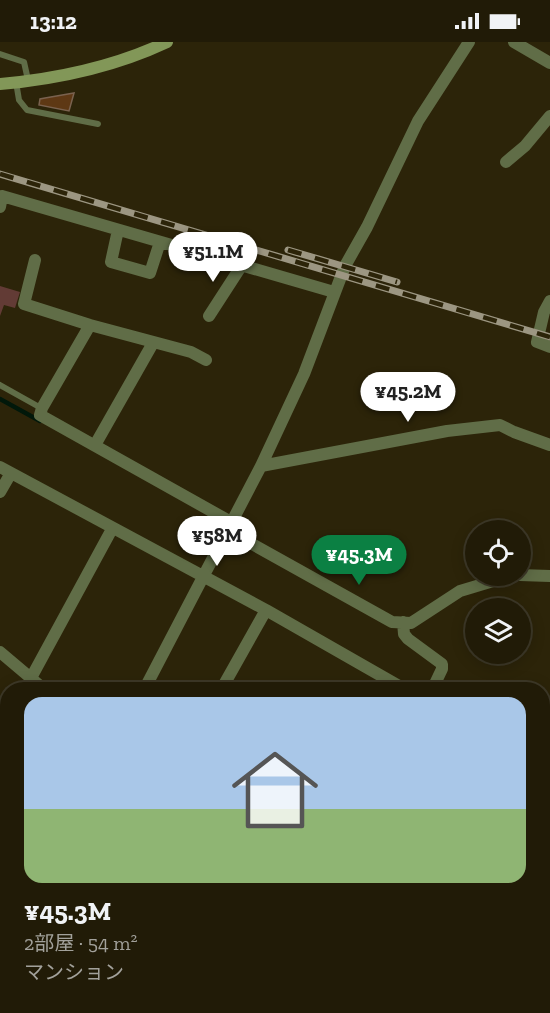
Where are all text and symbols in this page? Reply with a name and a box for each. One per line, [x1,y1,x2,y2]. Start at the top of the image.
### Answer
text: 13:12 [30,8,77,35]
pin: ¥51.1M [164,232,262,283]
text: ¥51.1M [182,239,244,263]
pin: ¥45.2M [359,372,457,423]
text: ¥45.2M [374,379,442,403]
pin: ¥58M [181,516,253,567]
map controls [465,520,531,664]
button: locate [465,520,531,586]
text: ¥58M [191,523,243,547]
pin: ¥45.3M [310,535,408,586]
text: ¥45.3M [326,542,392,566]
button: layers [465,598,531,664]
icon: home [221,736,329,844]
text: ¥45.3M [24,895,111,927]
text: 2部屋 · 54 m² [24,931,138,955]
text: マンション [24,960,124,984]

